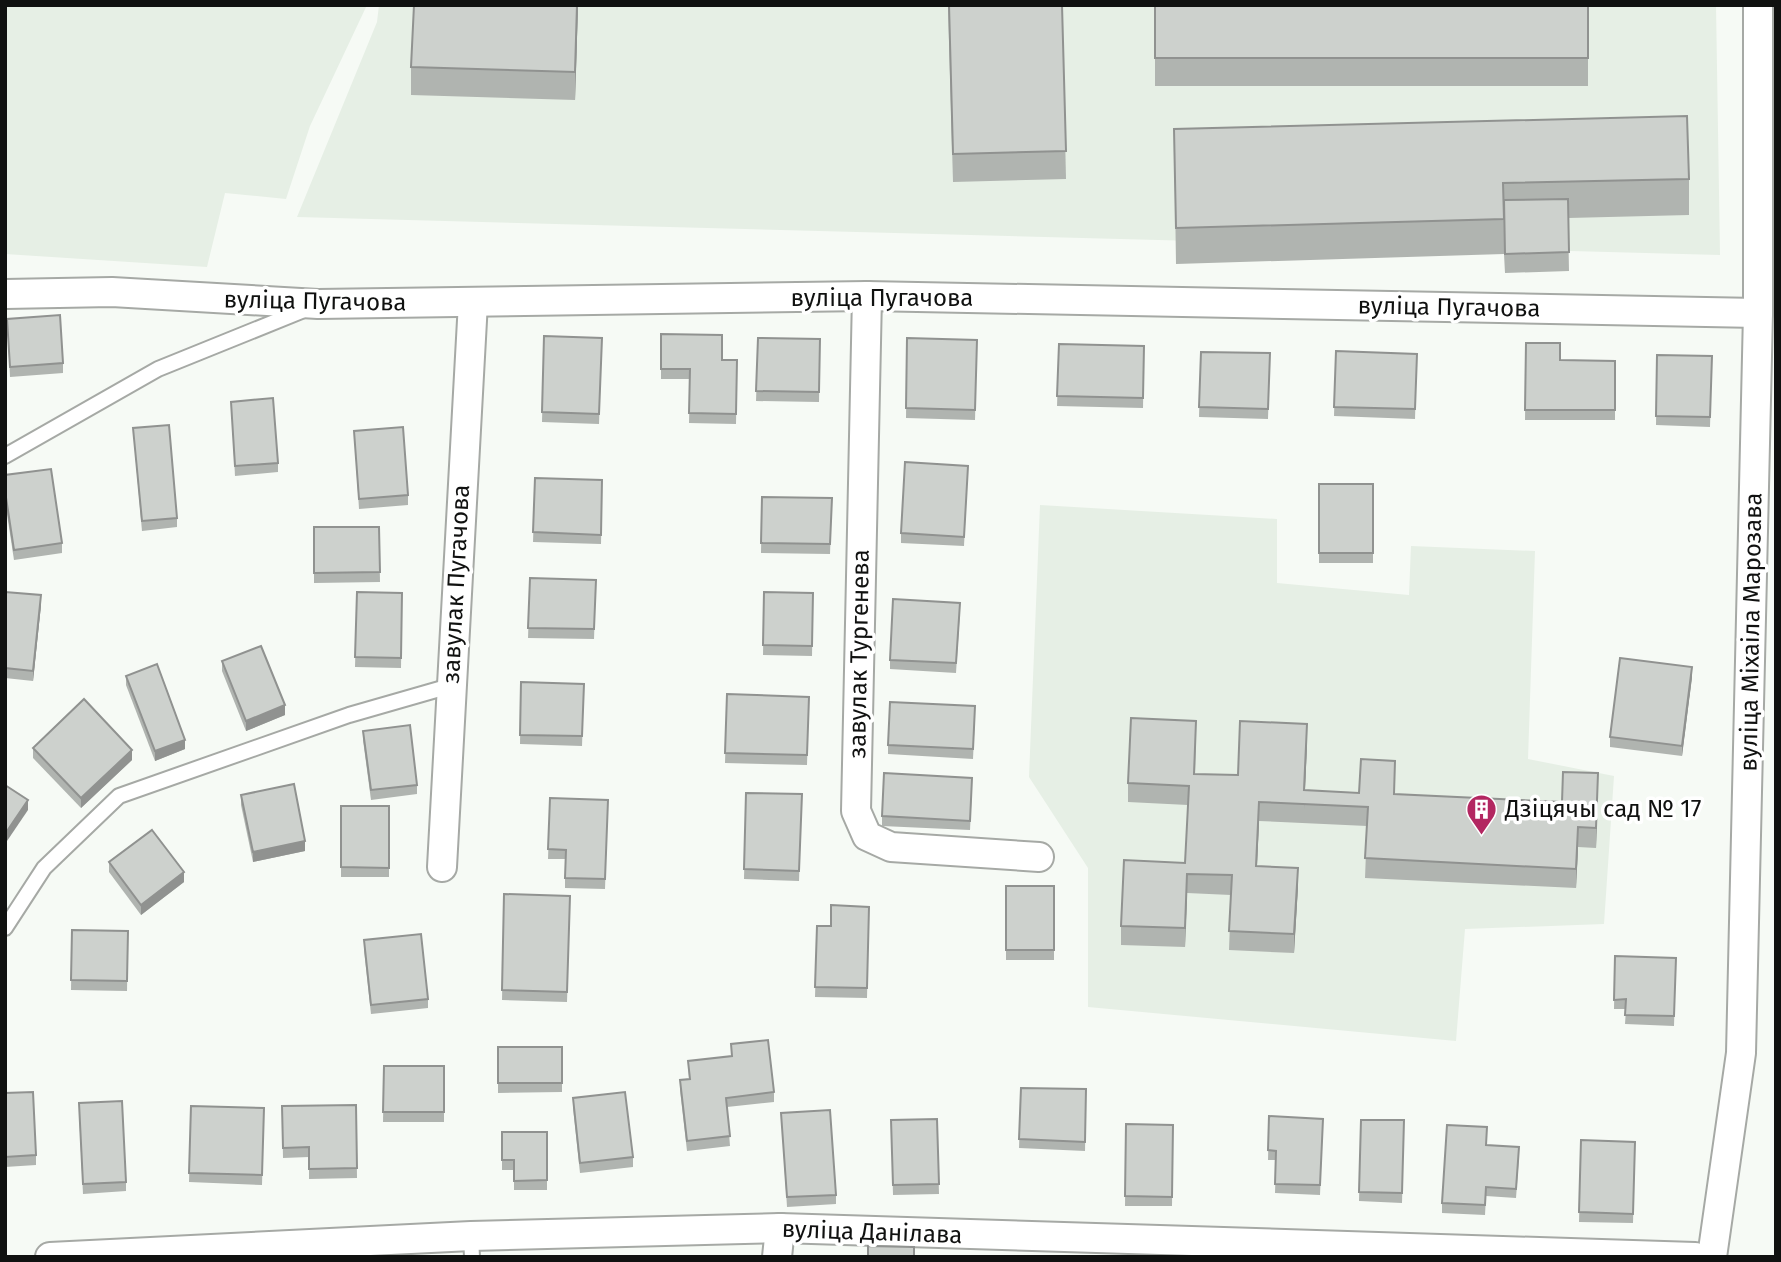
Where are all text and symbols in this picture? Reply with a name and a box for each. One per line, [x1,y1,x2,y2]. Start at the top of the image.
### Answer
street label: вуліца Пугачова [791,284,973,312]
street label: вуліца Пугачова [223,285,407,317]
street label: вуліца Пугачова [1357,291,1541,323]
street label: завулак Пугачова [437,484,475,684]
street label: вуліца Міхаіла Марозава [1735,492,1767,772]
street label: завулак Тургенева [843,549,875,759]
building icon: Дзіцячы сад № 17 [1465,792,1499,836]
place label: Дзіцячы сад № 17 [1504,795,1701,823]
street label: вуліца Данілава [781,1215,963,1249]

